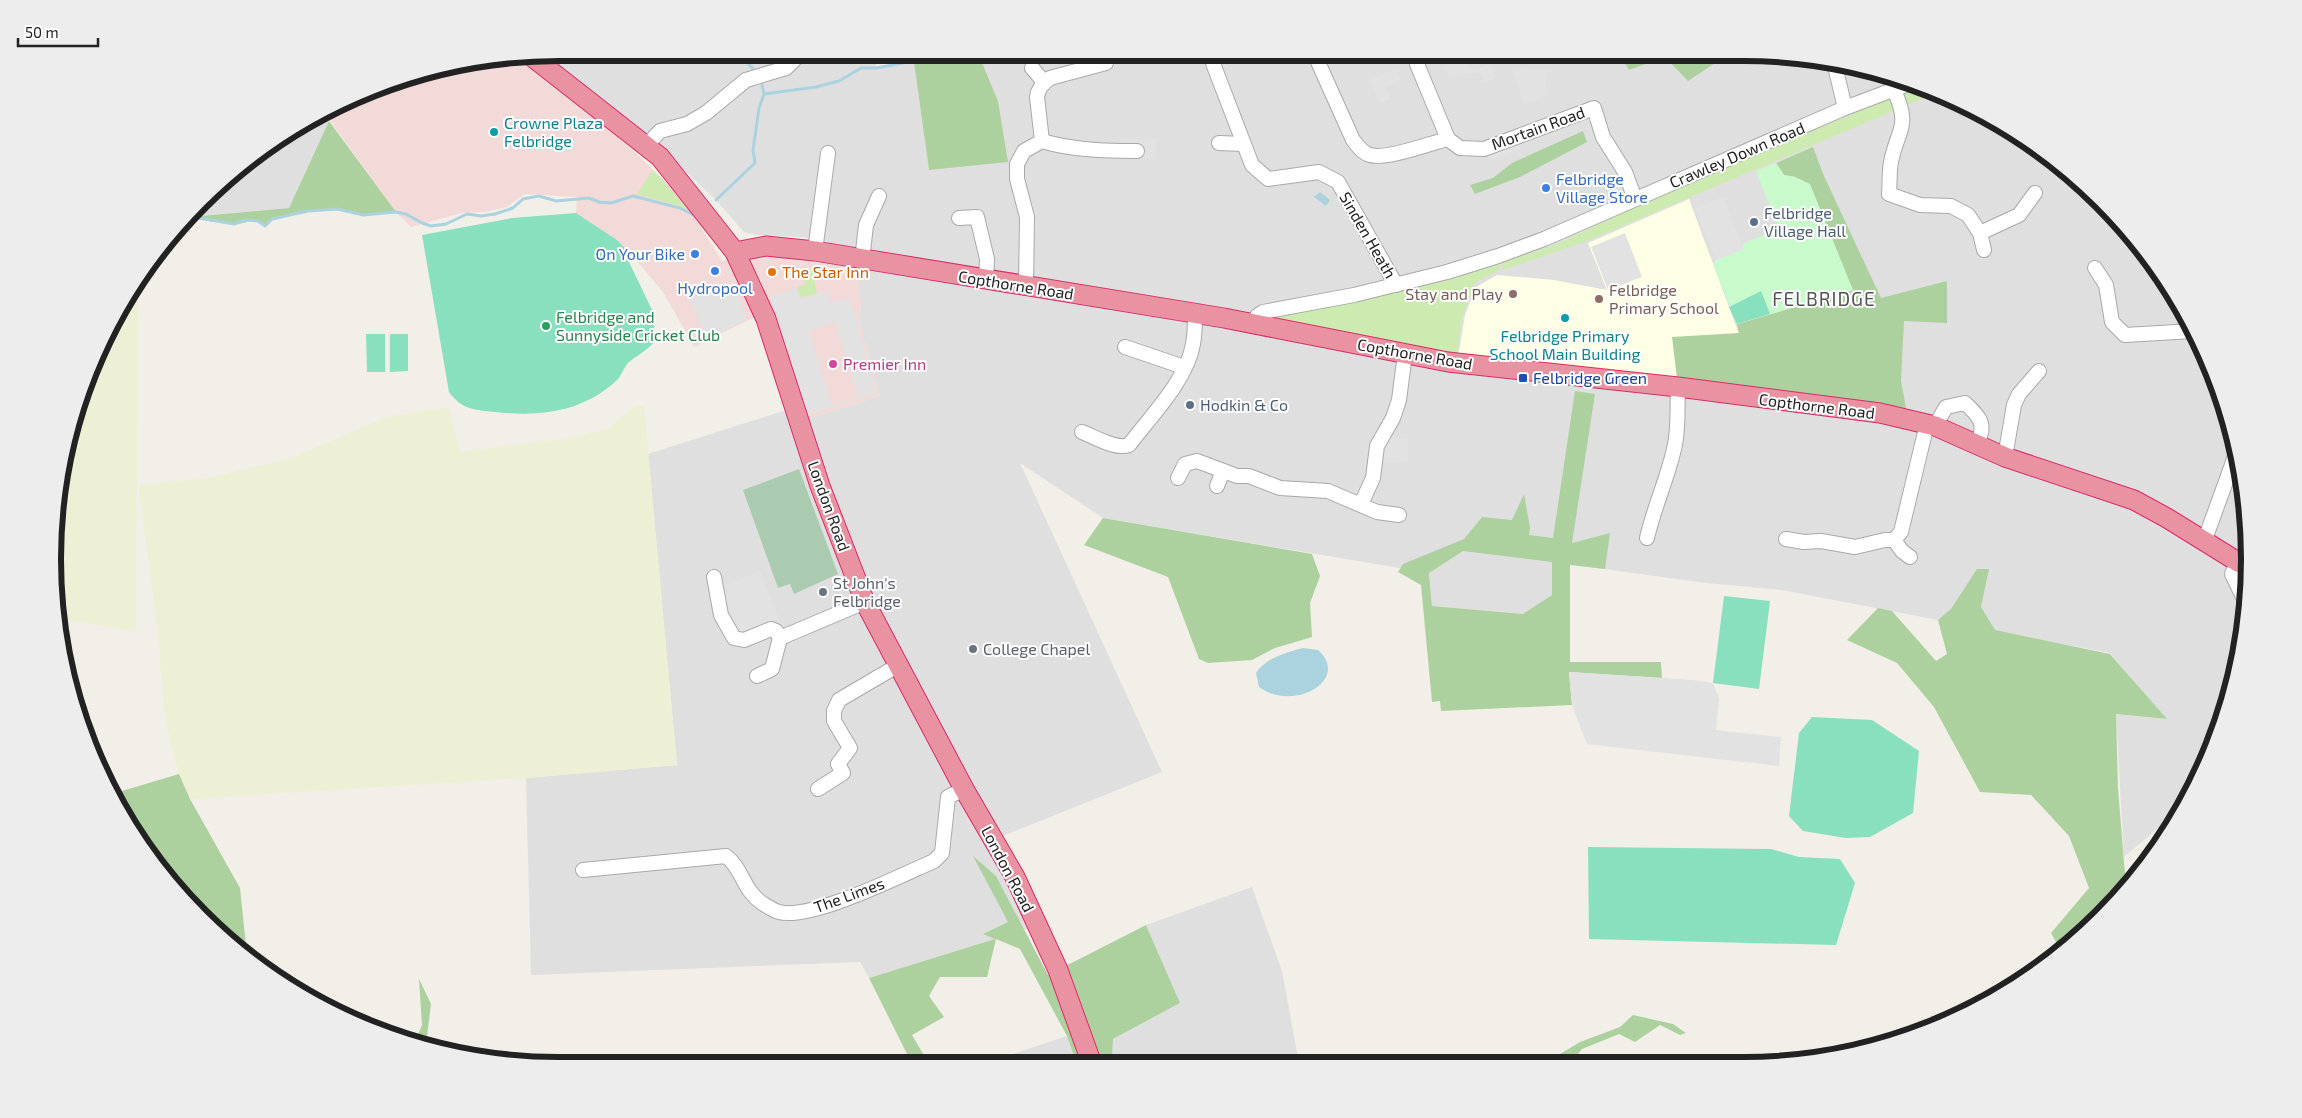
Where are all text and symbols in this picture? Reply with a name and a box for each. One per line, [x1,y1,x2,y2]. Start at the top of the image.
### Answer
scale bar [18,15,98,47]
text: 50 m [25,23,59,41]
street label: Mortain Road [1488,102,1587,153]
place label: Crowne Plaza Felbridge [504,113,603,150]
street label: Crawley Down Road [1666,117,1807,192]
marker: Crowne Plaza Felbridge [488,126,500,138]
place label: Felbridge Village Store [1556,169,1648,206]
marker: Felbridge Village Store [1540,182,1552,194]
street label: Sinden Heath [1336,188,1401,281]
place label: Felbridge Village Hall [1764,203,1846,240]
marker: Felbridge Village Hall [1748,216,1760,228]
place label: On Your Bike [596,244,685,263]
marker: On Your Bike [689,248,701,260]
place label: The Star Inn [782,262,869,281]
marker: Hydropool [709,265,721,277]
marker: The Star Inn [766,266,778,278]
street label: Copthorne Road [957,266,1075,303]
place label: Hydropool [677,278,753,297]
place label: Felbridge Primary School [1609,280,1719,317]
place label: Stay and Play [1405,284,1504,303]
district label: FELBRIDGE [1772,287,1876,310]
marker: Stay and Play [1507,288,1519,300]
marker: Felbridge Primary School [1593,293,1605,305]
place label: Felbridge and Sunnyside Cricket Club [556,307,720,344]
marker: Felbridge Primary School Main Building [1559,312,1571,324]
marker: Felbridge and Sunnyside Cricket Club [540,320,552,332]
place label: Felbridge Primary School Main Building [1490,326,1641,363]
street label: Copthorne Road [1356,334,1474,373]
place label: Premier Inn [843,354,926,373]
marker: Premier Inn [827,358,839,370]
place label: Felbridge Green [1533,368,1647,387]
marker: Felbridge Green [1517,372,1529,384]
street label: Copthorne Road [1758,389,1876,422]
place label: Hodkin & Co [1200,395,1288,414]
marker: Hodkin & Co [1184,399,1196,411]
street label: London Road [804,458,855,554]
place label: St John's Felbridge [833,573,901,610]
marker: St John's Felbridge [817,586,829,598]
place label: College Chapel [983,639,1090,658]
marker: College Chapel [967,643,979,655]
street label: London Road [978,823,1039,915]
street label: The Limes [811,873,887,916]

